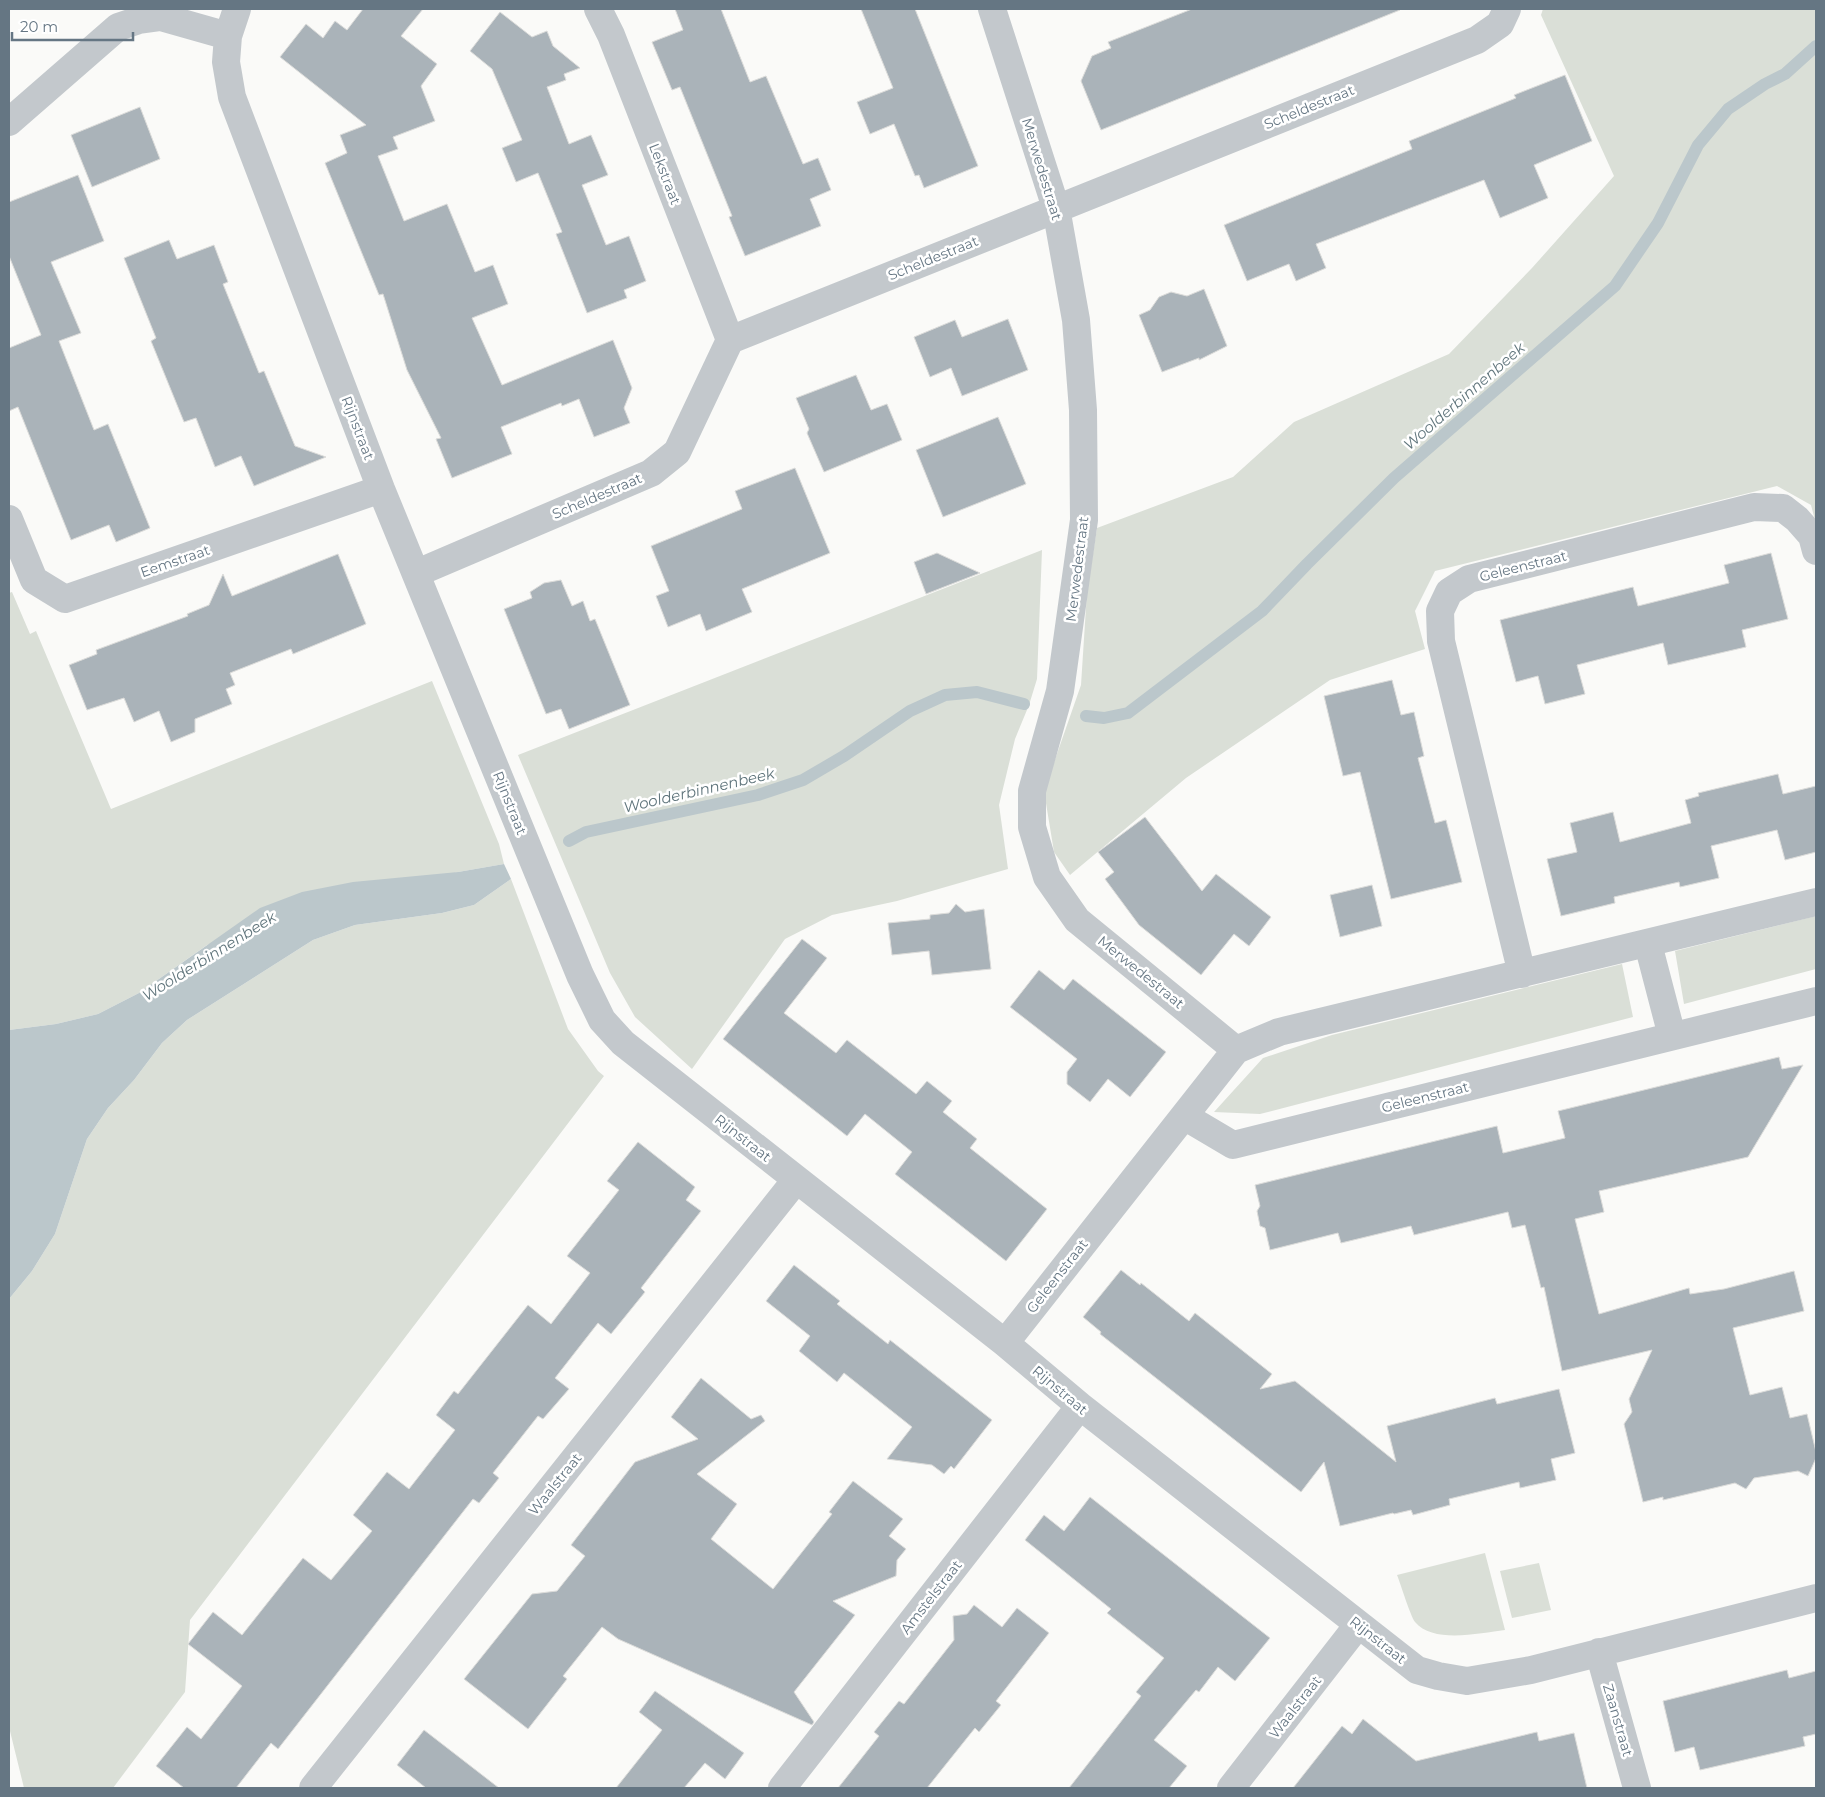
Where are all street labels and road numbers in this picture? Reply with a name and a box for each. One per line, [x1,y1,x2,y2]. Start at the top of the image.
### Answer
street label: Scheldestraat [1261,81,1357,133]
street label: Merwedestraat [1018,116,1066,223]
street label: Lekstraat [645,141,685,208]
street label: Scheldestraat [885,232,981,284]
street label: Rijnstraat [338,394,379,463]
street label: Scheldestraat [549,469,645,523]
street label: Merwedestraat [1062,515,1092,623]
street label: Eemstraat [138,541,212,581]
street label: Geleenstraat [1478,546,1569,586]
street label: Rijnstraat [489,769,531,838]
street label: Merwedestraat [1094,932,1188,1013]
street label: Geleenstraat [1380,1077,1471,1117]
street label: Rijnstraat [711,1110,775,1166]
street label: Geleenstraat [1022,1235,1092,1317]
street label: Rijnstraat [1029,1362,1092,1419]
street label: Waalstraat [524,1449,586,1519]
street label: Amstelstraat [896,1556,966,1638]
street label: Rijnstraat [1346,1612,1410,1668]
street label: Waalstraat [1265,1672,1325,1742]
street label: Zaanstraat [1599,1682,1637,1759]

